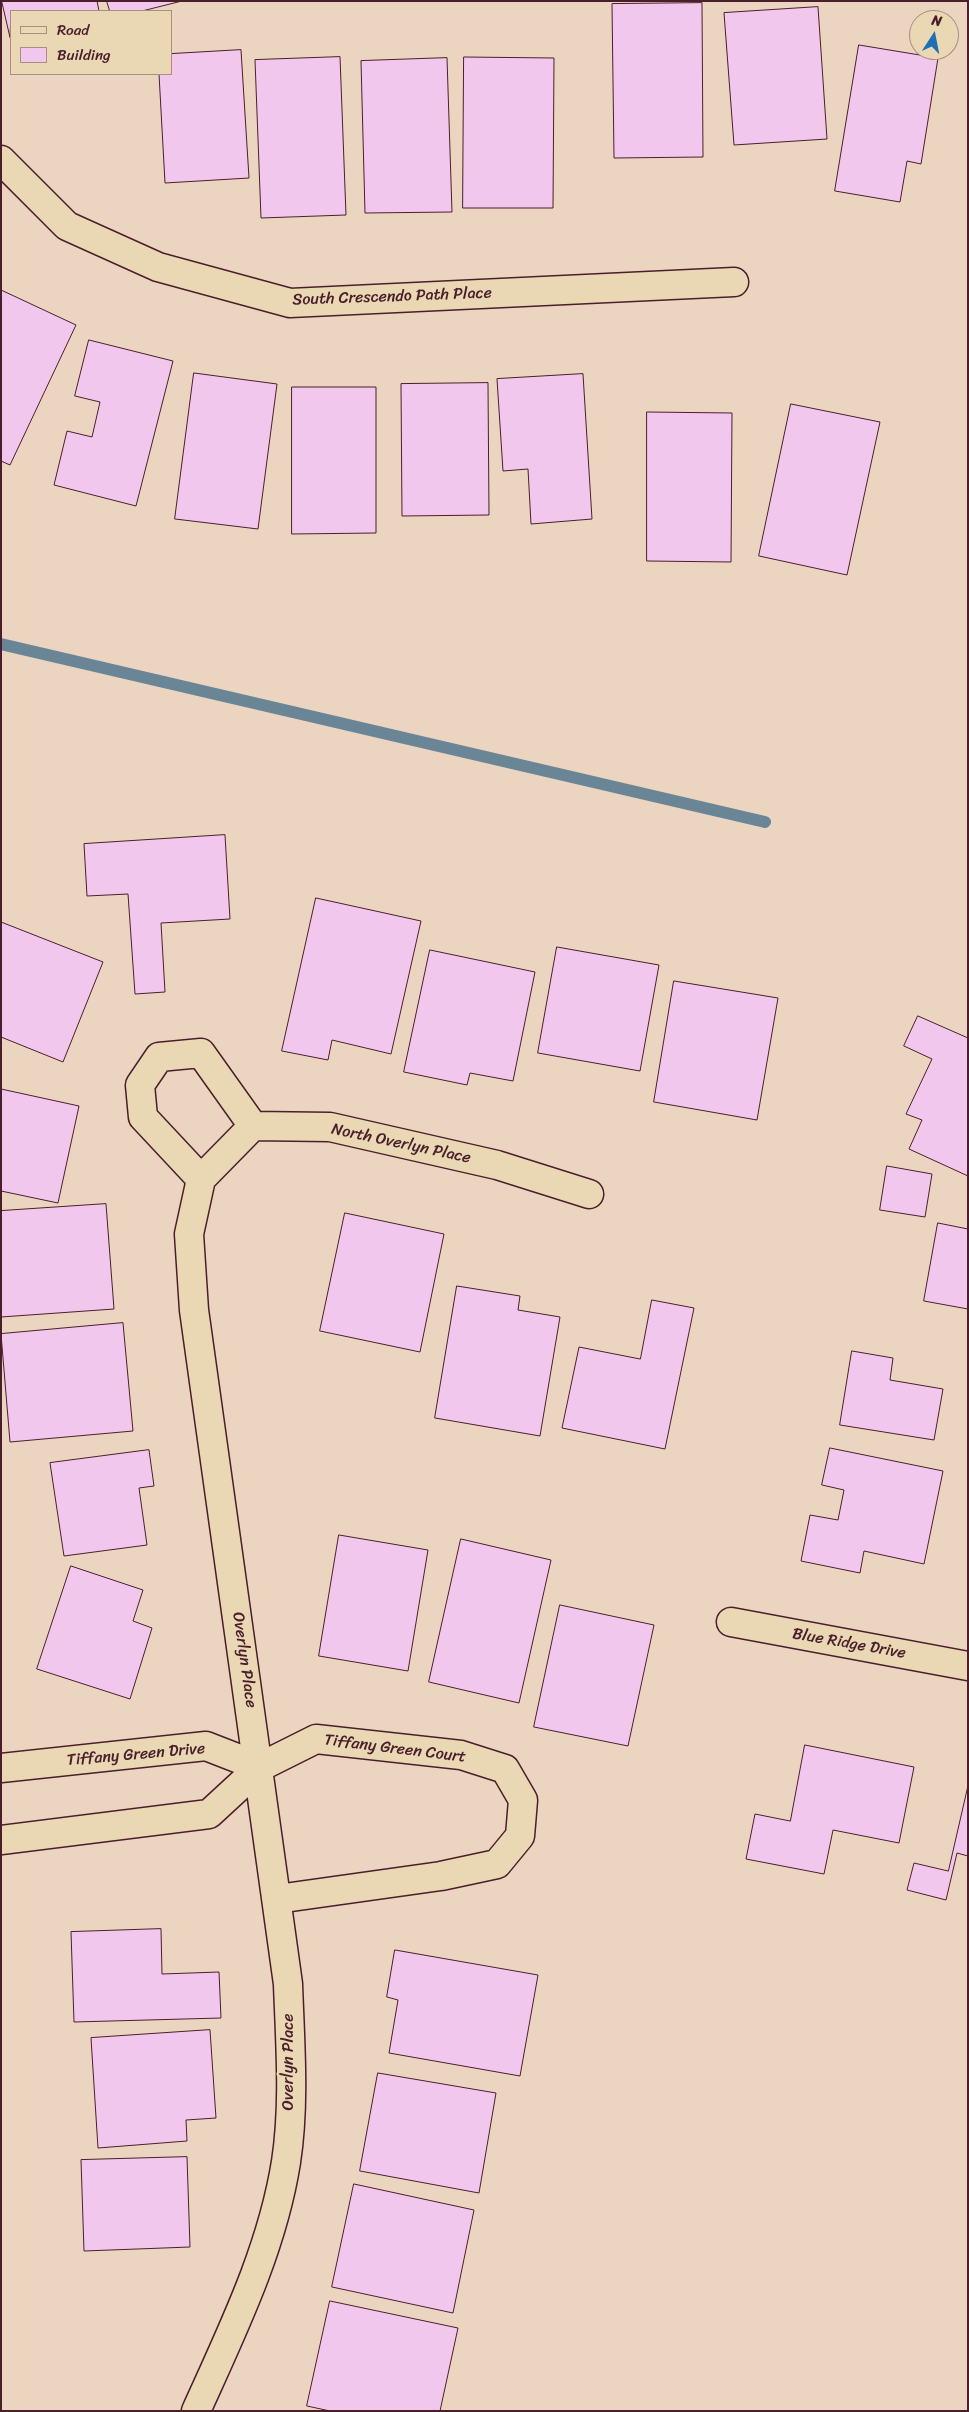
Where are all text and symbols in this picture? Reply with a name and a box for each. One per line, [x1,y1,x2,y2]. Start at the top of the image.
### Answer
text: N [930,8,944,34]
legend [10,10,172,75]
north arrow [909,10,959,60]
text: Road [57,17,89,43]
text: Building [57,42,111,68]
street label: South Crescendo Path Place [292,284,492,310]
street label: North Overlyn Place [330,1120,472,1168]
street label: Overlyn Place [228,1611,260,1709]
street label: Blue Ridge Drive [791,1625,907,1663]
street label: Tiffany Green Court [323,1731,467,1767]
street label: Tiffany Green Drive [66,1739,206,1771]
street label: Overlyn Place [279,2014,299,2110]

